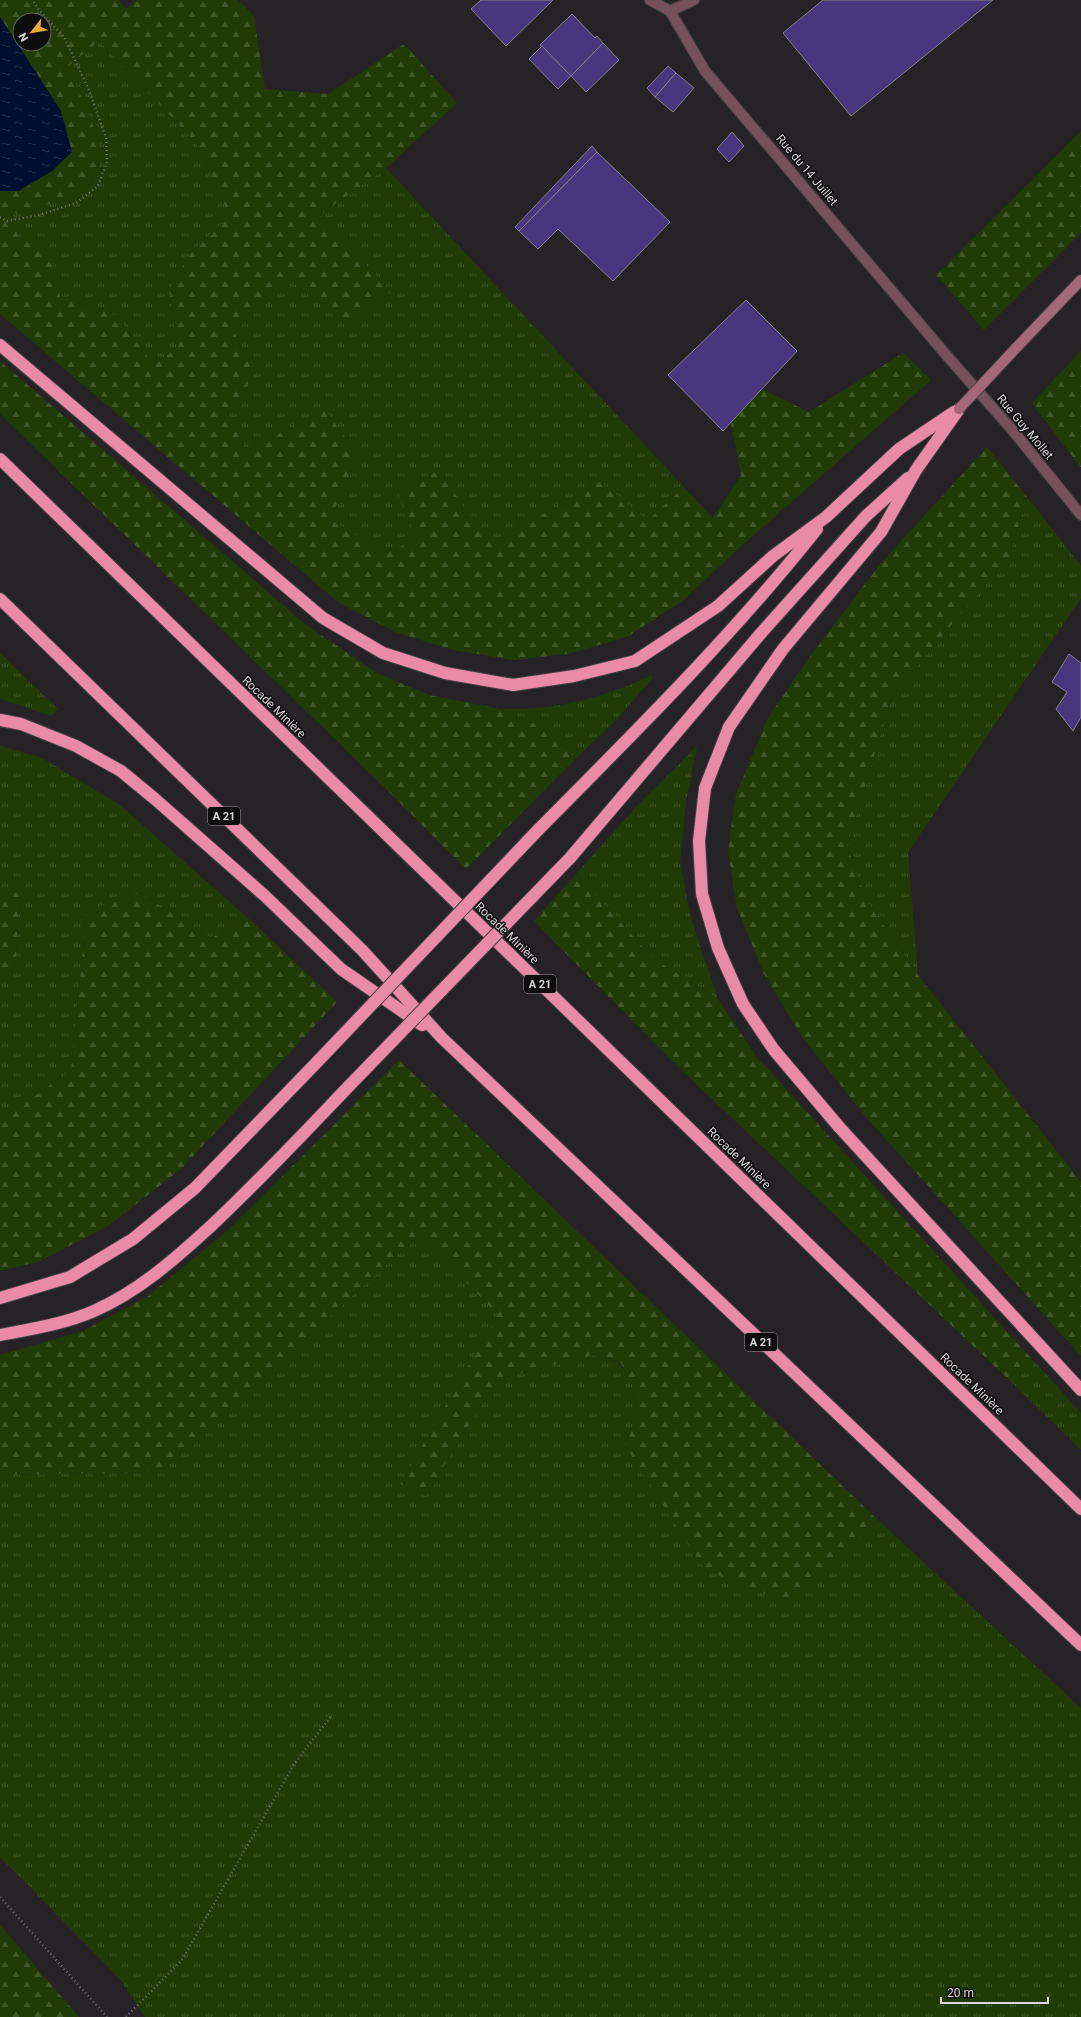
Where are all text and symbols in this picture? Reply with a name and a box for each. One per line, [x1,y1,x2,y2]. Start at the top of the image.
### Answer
north arrow [12,12,52,52]
text: N [16,30,31,44]
street label: Rue du 14 Juillet [773,132,841,208]
street label: Rue Guy Mollet [994,392,1056,462]
street label: Rocade Minière [239,673,309,741]
road number: A 21 [208,807,240,825]
street label: Rocade Minière [472,899,542,967]
road number: A 21 [524,975,556,993]
street label: Rocade Minière [704,1124,774,1192]
road number: A 21 [745,1333,777,1351]
street label: Rocade Minière [937,1350,1007,1418]
scale bar [941,1979,1048,2005]
text: 20 m [947,1986,974,2000]

